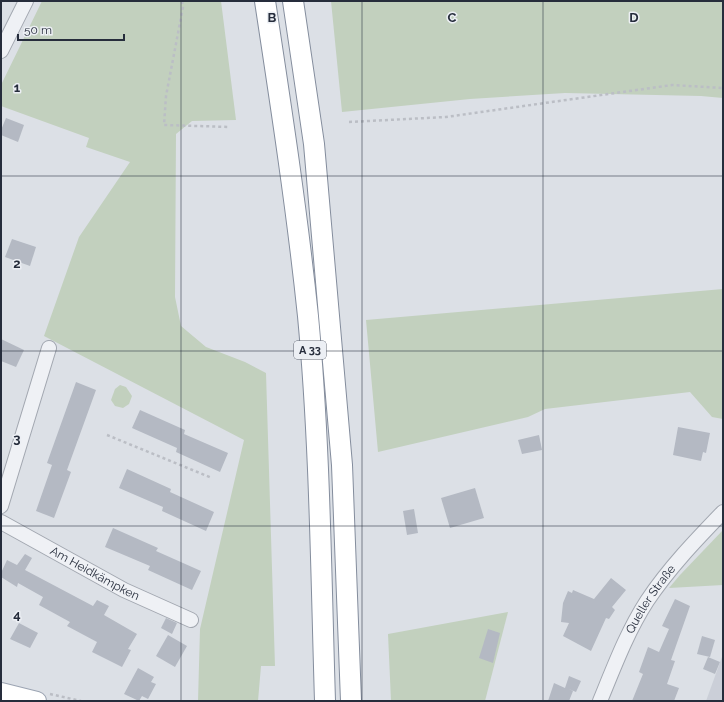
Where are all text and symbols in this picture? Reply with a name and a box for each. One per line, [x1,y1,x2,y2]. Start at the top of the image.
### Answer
text: B [268,10,277,25]
text: C [448,10,457,25]
text: D [629,10,639,25]
scale bar [18,16,124,42]
text: 50 m [24,23,52,37]
text: 1 [14,80,21,95]
text: 2 [13,256,21,271]
road number: A 33 [294,341,326,359]
text: 3 [13,431,21,446]
street label: Am Heidkämpken [48,544,142,603]
street label: Queller Straße [623,562,678,636]
text: 4 [13,607,21,622]

